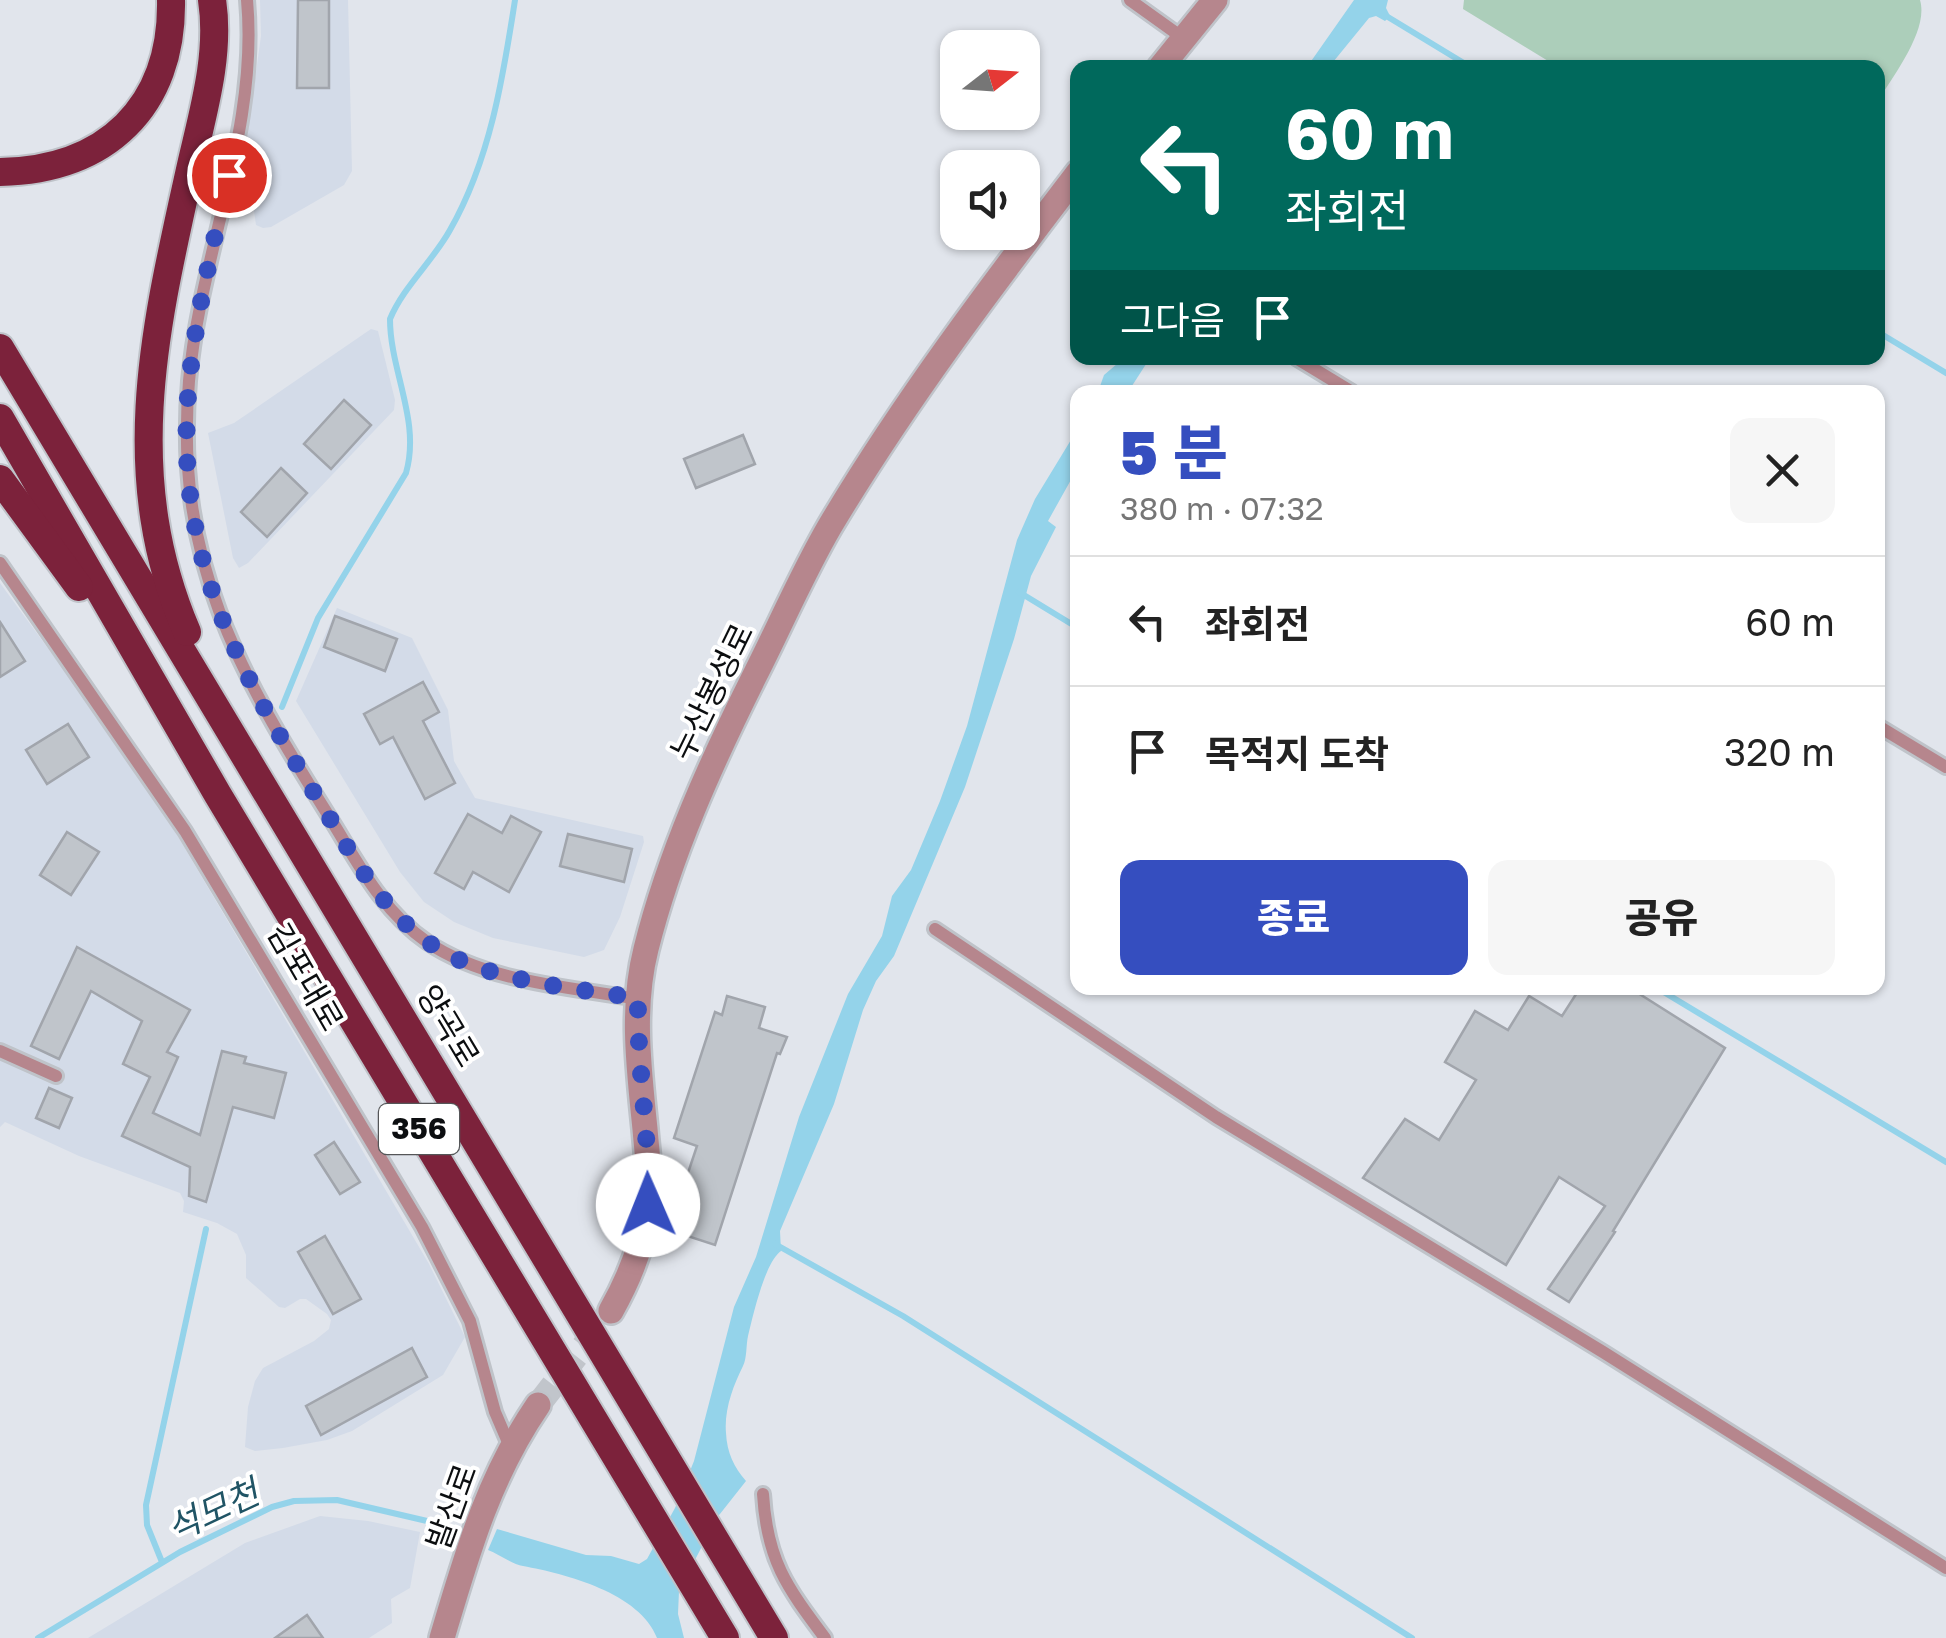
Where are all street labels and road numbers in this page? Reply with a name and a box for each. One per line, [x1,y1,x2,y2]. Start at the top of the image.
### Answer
street label: 누산봉성로 [662,617,760,766]
street label: 김포대로 [260,916,352,1037]
street label: 양곡로 [410,978,488,1073]
road number: 356 [379,1104,459,1154]
street label: 발산로 [418,1459,484,1555]

